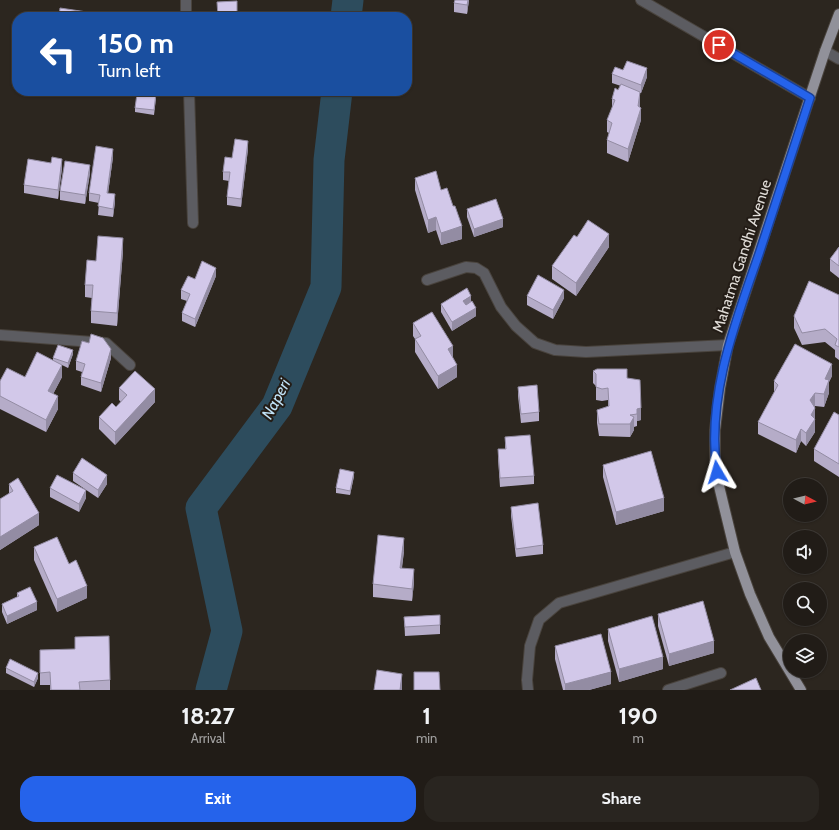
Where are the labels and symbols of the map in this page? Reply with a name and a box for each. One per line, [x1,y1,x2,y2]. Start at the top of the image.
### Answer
pin [702,28,736,62]
street label: Mahatma Gandhi Avenue [709,177,775,335]
water label: Naperi [258,375,295,422]
position arrow [696,451,738,493]
north arrow [783,478,827,522]

